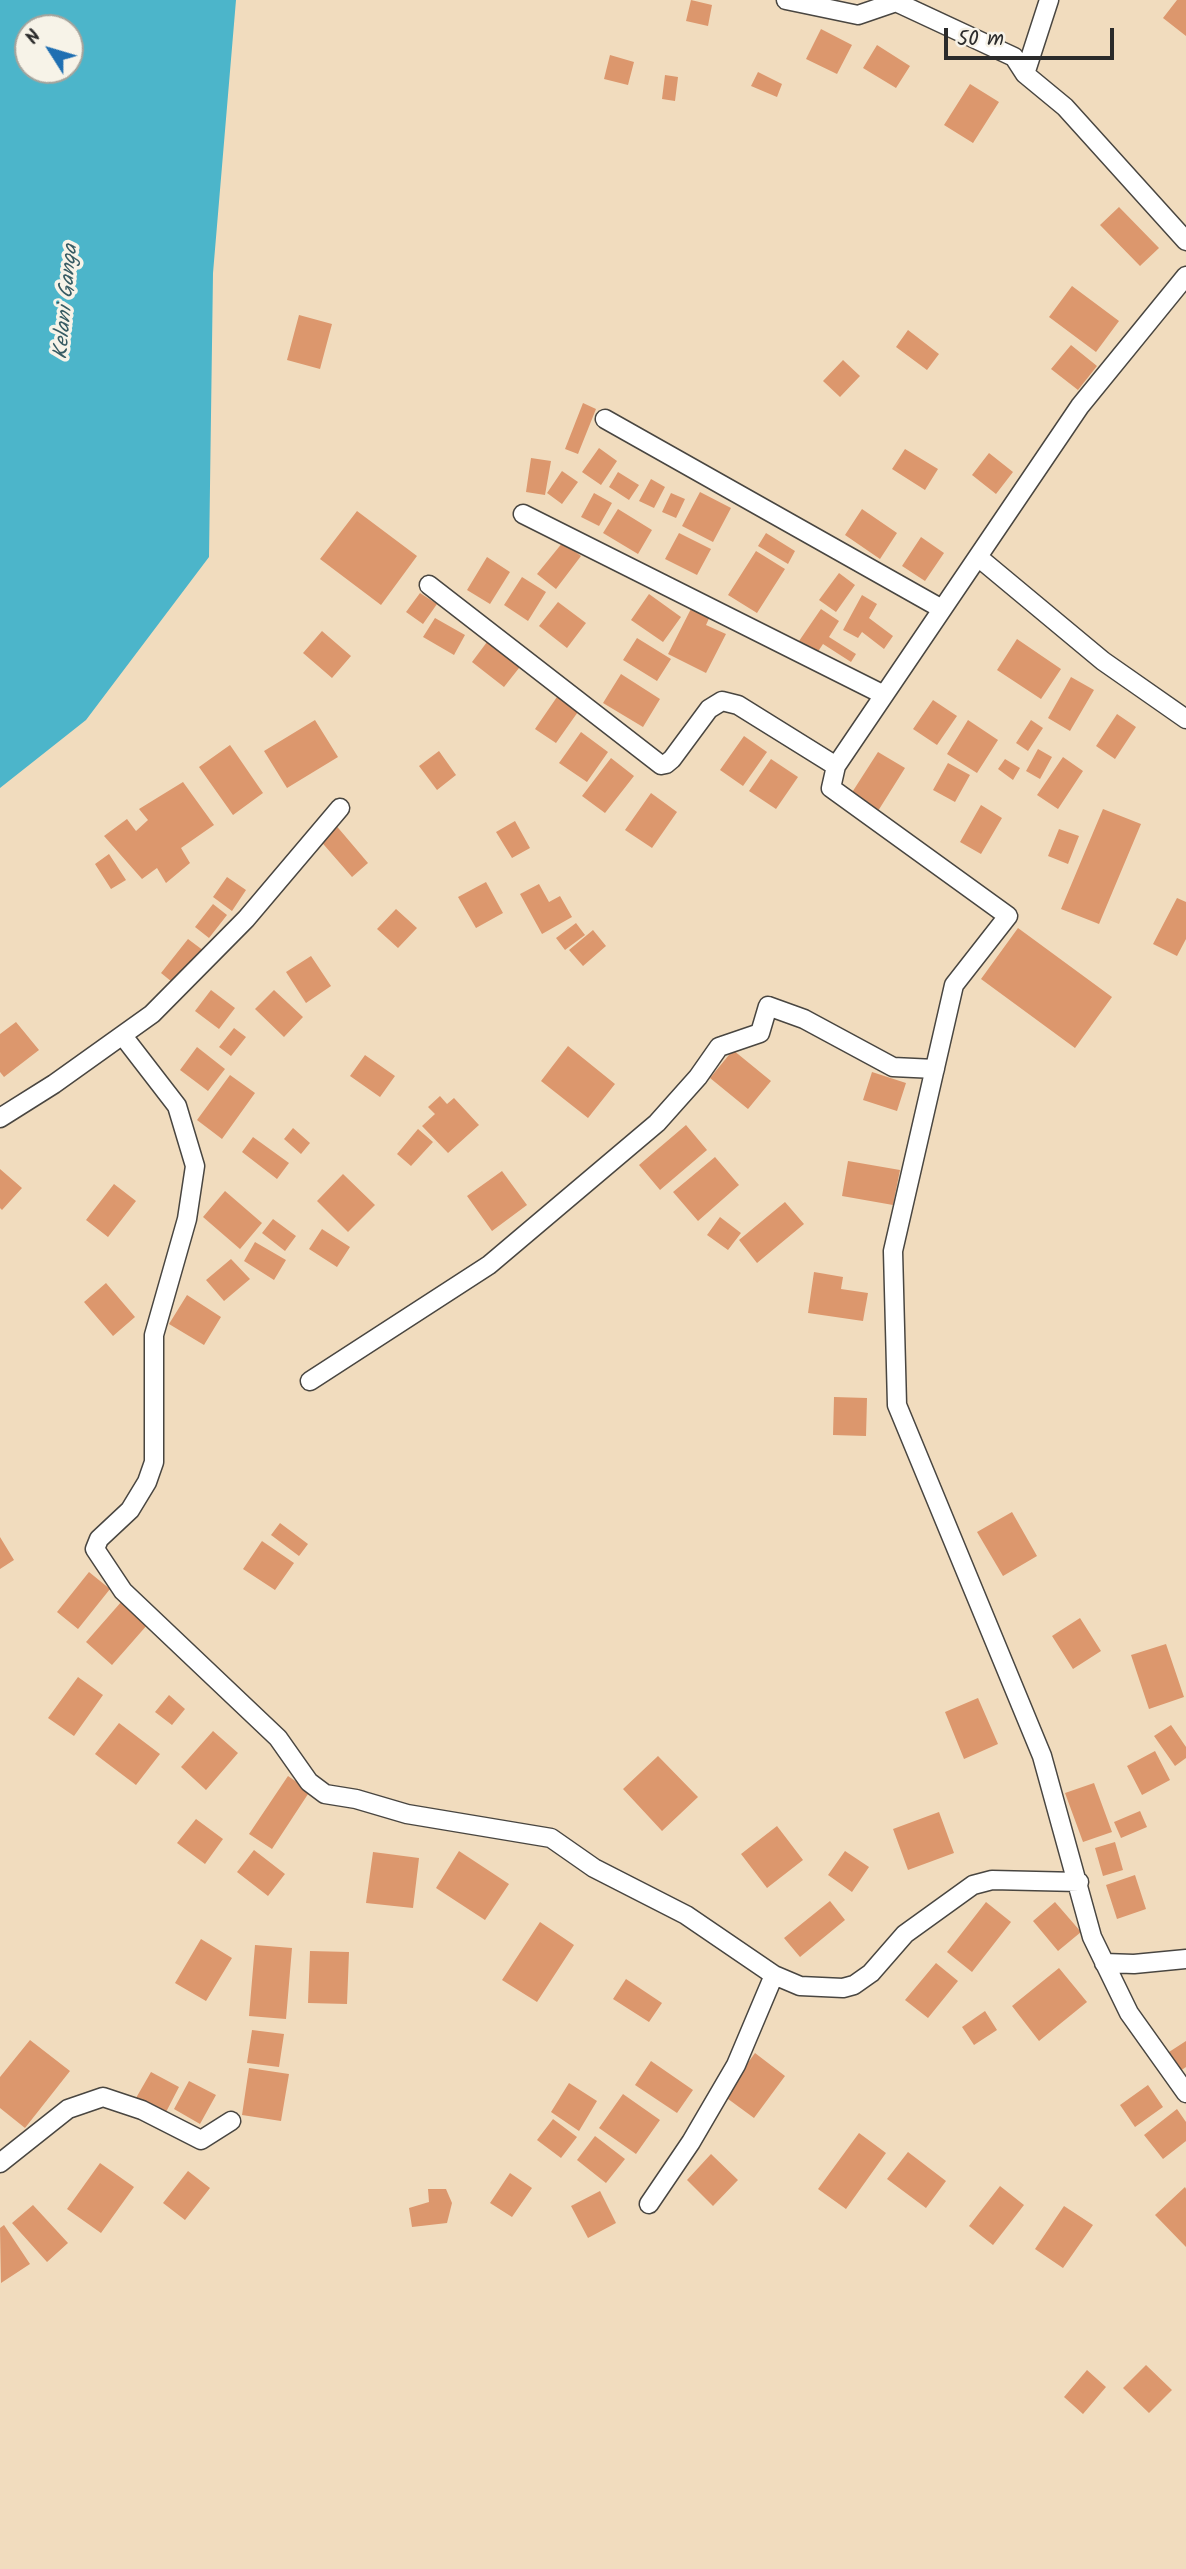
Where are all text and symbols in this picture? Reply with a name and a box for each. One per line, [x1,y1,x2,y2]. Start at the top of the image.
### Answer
north arrow [14,14,84,84]
scale bar [948,14,1118,58]
text: 50 m [957,23,1004,56]
text: N [18,24,49,51]
water label: Kelani Ganga [50,244,86,360]

